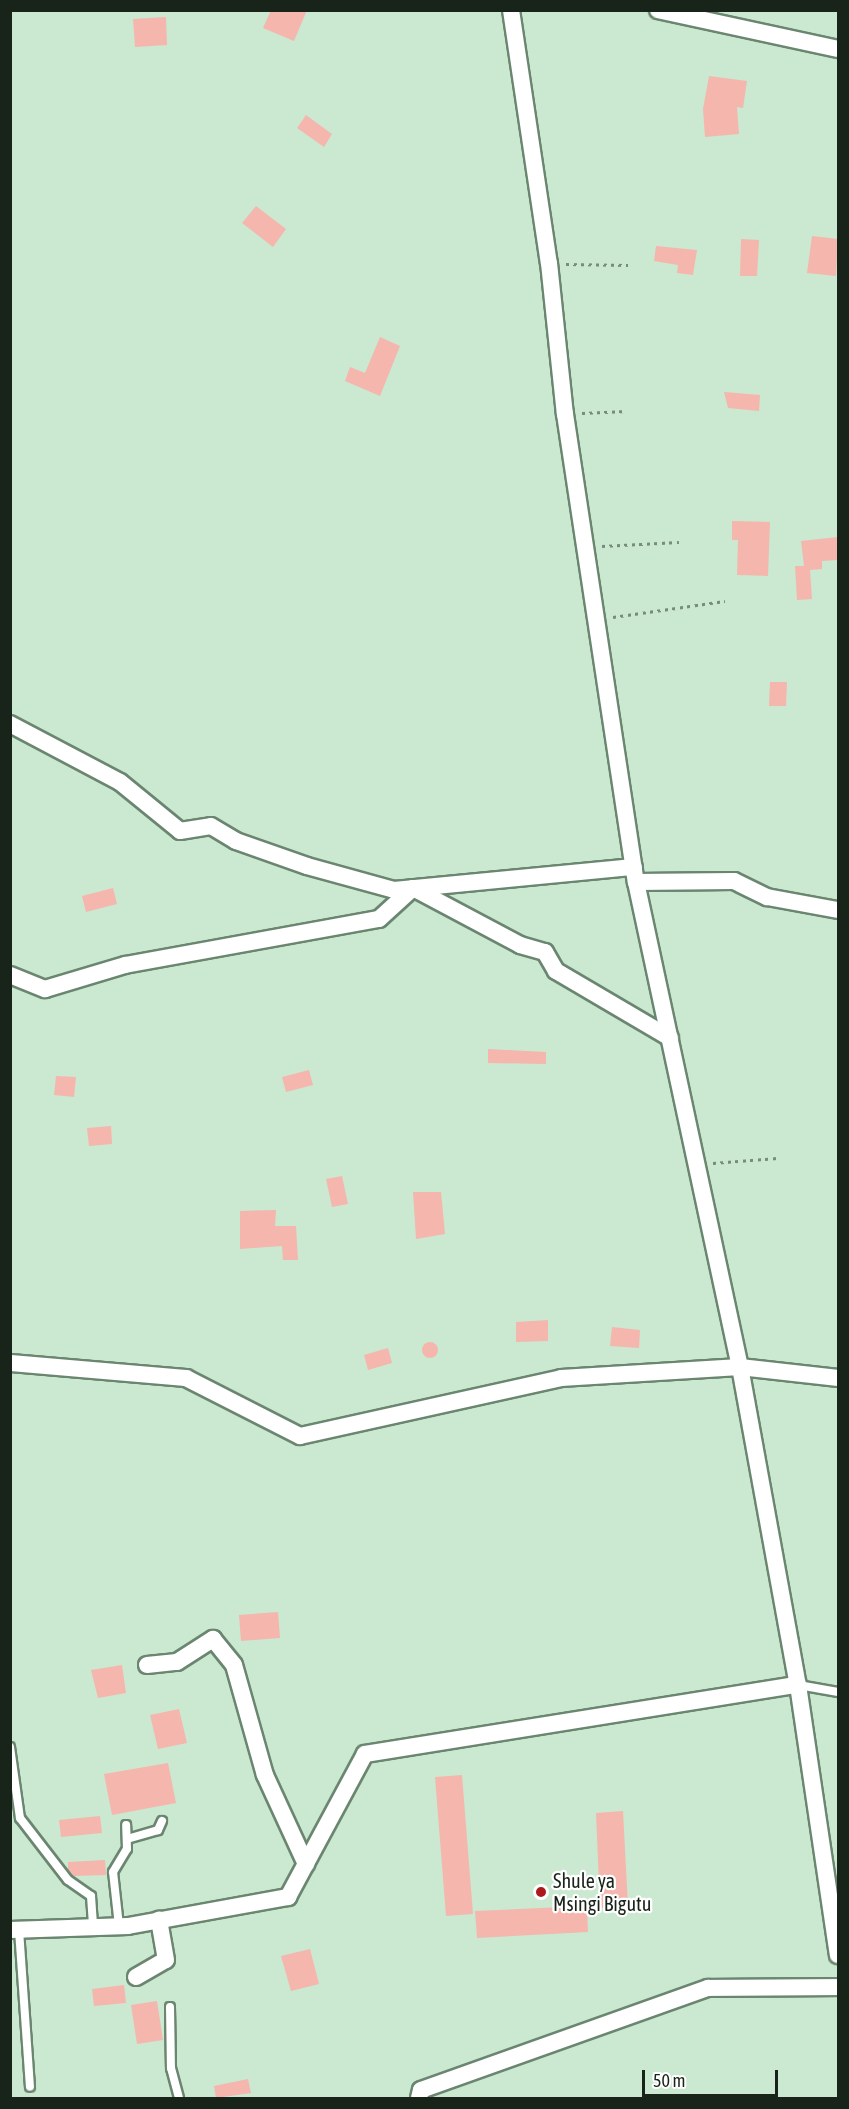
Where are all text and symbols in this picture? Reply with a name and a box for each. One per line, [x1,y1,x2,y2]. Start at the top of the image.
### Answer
place label: Shule ya Msingi Bigutu [553,1868,651,1915]
marker: Shule ya Msingi Bigutu [534,1885,548,1899]
scale bar [645,2058,782,2096]
text: 50 m [653,2070,685,2091]

